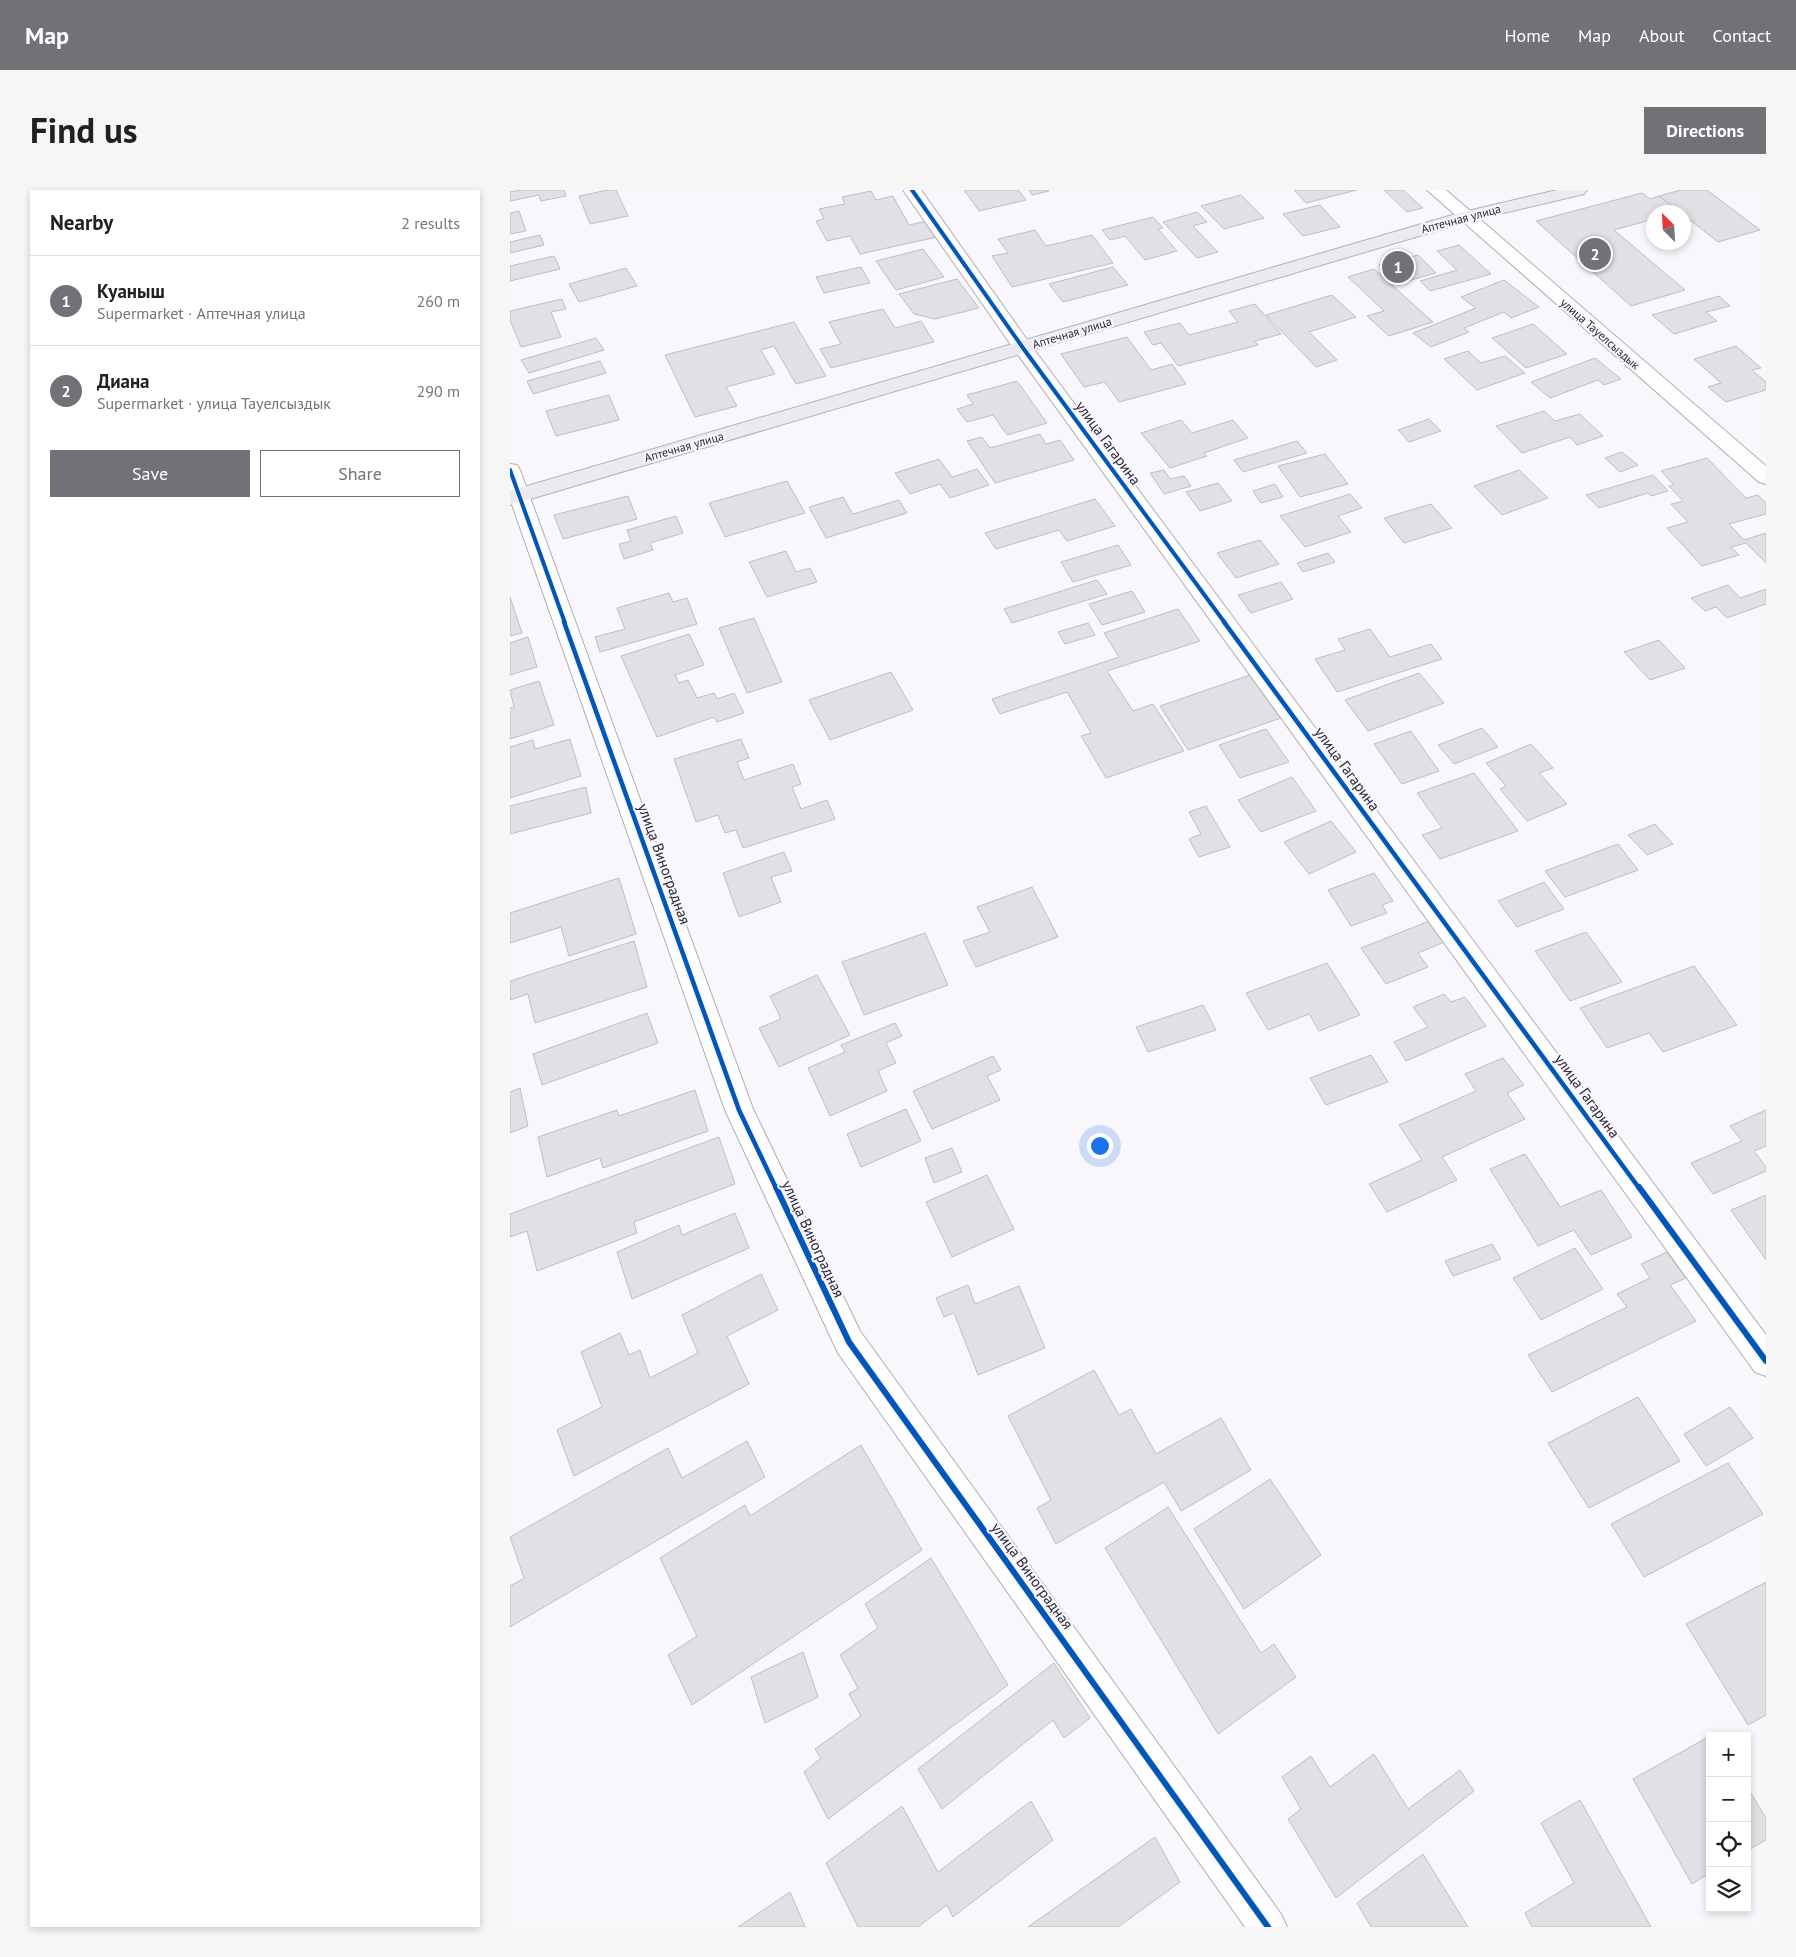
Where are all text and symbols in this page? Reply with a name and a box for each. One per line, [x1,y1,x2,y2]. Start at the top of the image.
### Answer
text: Map [25,20,69,51]
text: Home [1504,24,1550,47]
text: Map [1578,24,1611,47]
text: About [1639,24,1685,47]
text: Contact [1713,24,1771,47]
text: Find us [30,107,138,153]
button: Directions [1644,107,1766,154]
street label: Аптечная улица [1419,201,1502,236]
north arrow [1646,205,1691,250]
text: Nearby [50,209,113,236]
text: 2 results [401,213,460,233]
pin: 2 [1579,235,1611,273]
pin: 1 [1382,248,1414,286]
text: Куаныш [97,279,165,303]
text: 1 [61,291,71,311]
text: 260 m [417,291,460,311]
street label: улица Тауелсыздык [1557,295,1643,373]
text: Supermarket · Аптечная улица [97,303,306,323]
street label: Аптечная улица [1031,313,1113,352]
text: Диана [97,369,150,393]
text: 2 [61,381,71,401]
text: 290 m [417,381,460,401]
text: Supermarket · улица Тауелсыздык [97,393,331,413]
street label: улица Гагарина [1071,397,1145,489]
street label: Аптечная улица [642,428,725,465]
button: Save [50,450,250,497]
button: Share [260,450,460,497]
street label: улица Гагарина [1310,723,1384,815]
street label: улица Виноградная [634,801,695,927]
street label: улица Гагарина [1550,1050,1624,1142]
your location [1087,1133,1113,1159]
street label: улица Виноградная [778,1177,849,1300]
street label: улица Виноградная [987,1519,1077,1633]
map controls [1706,1732,1751,1912]
button: + [1706,1732,1751,1777]
button: − [1706,1777,1751,1822]
button: locate [1706,1822,1751,1867]
button: layers [1706,1867,1751,1912]

